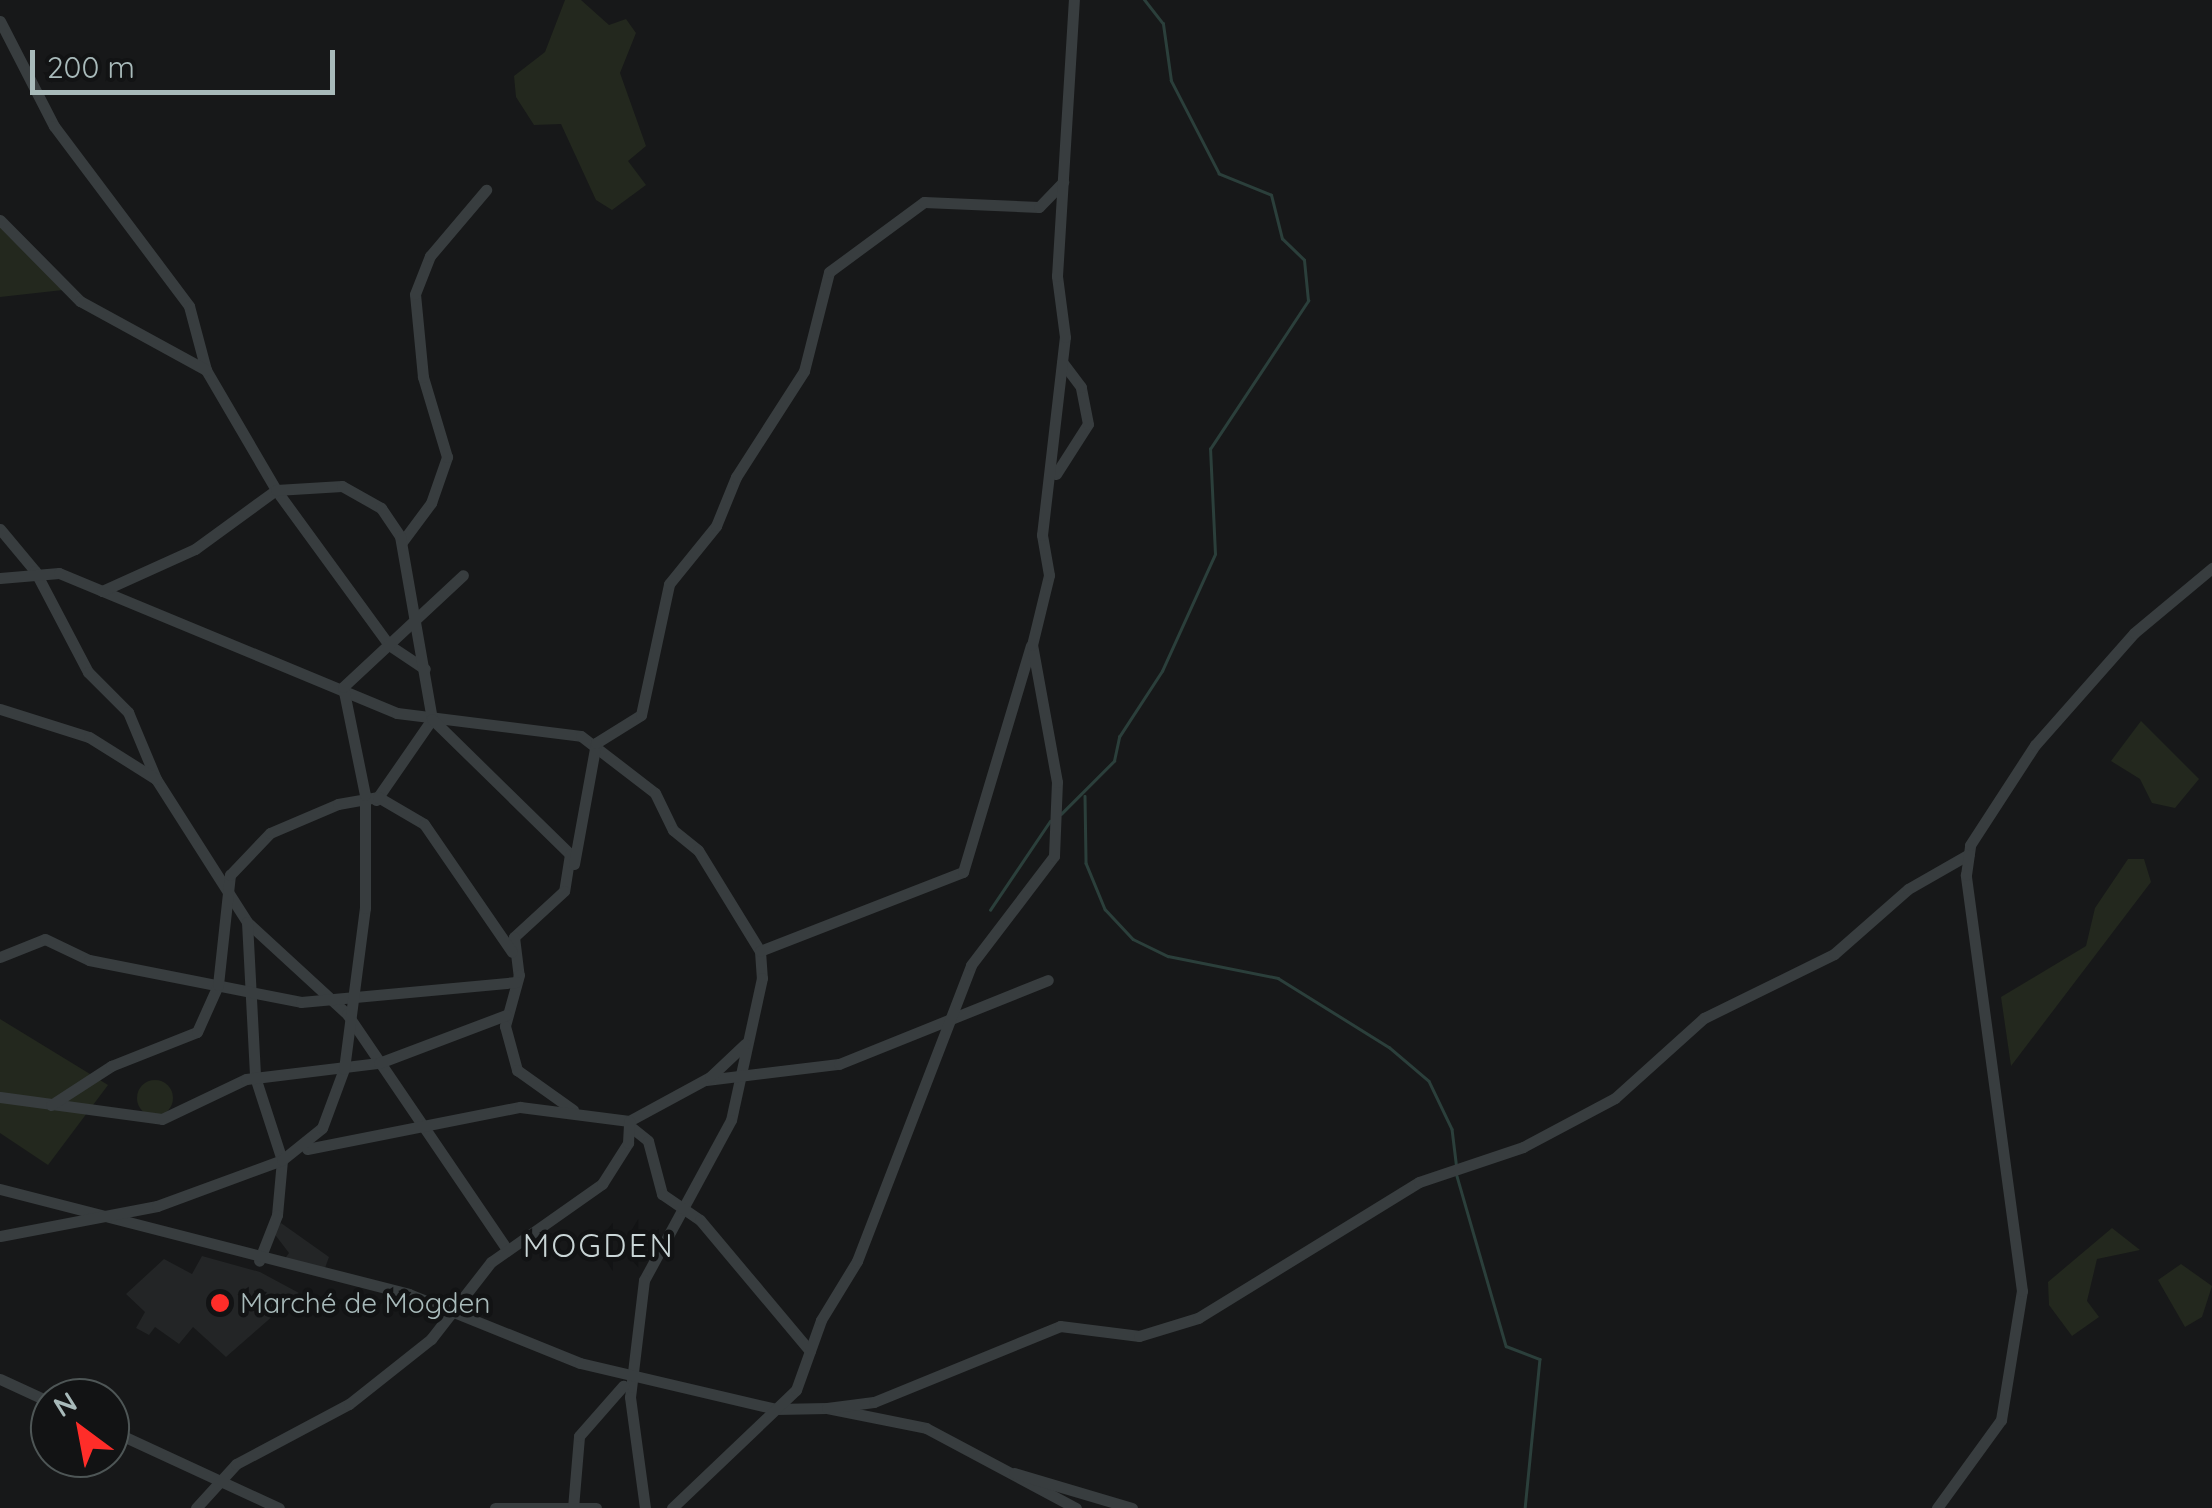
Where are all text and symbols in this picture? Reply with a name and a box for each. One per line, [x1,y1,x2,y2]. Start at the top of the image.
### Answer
scale bar [35,30,340,92]
text: 200 m [47,48,135,86]
district label: MOGDEN [523,1226,675,1264]
place label: Marché de Mogden [240,1286,491,1320]
marker: Marché de Mogden [209,1292,231,1314]
north arrow [30,1378,130,1478]
text: N [47,1384,83,1424]

